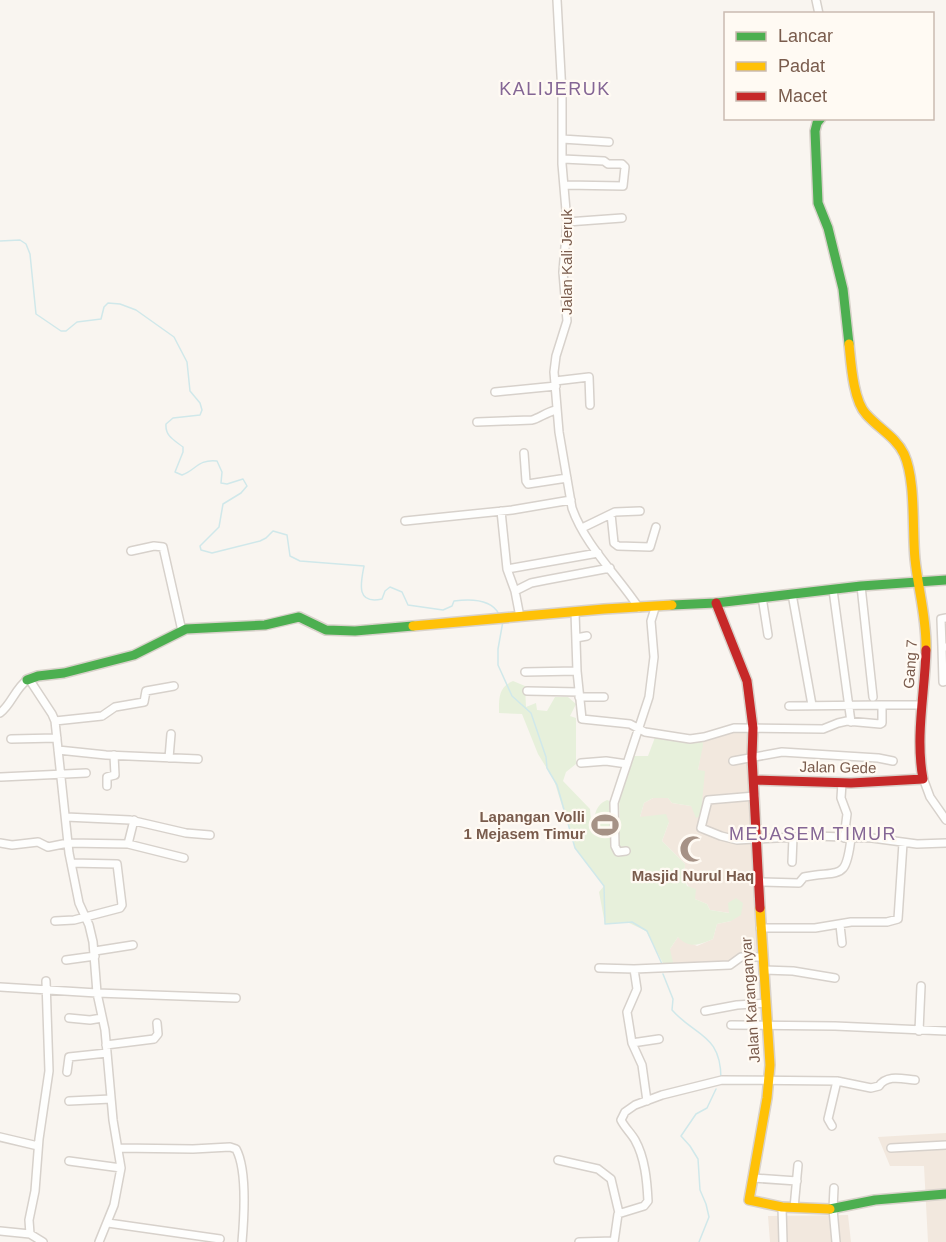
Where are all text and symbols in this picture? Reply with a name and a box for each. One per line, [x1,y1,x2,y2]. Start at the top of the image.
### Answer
legend [724,12,934,120]
text: Lancar [778,26,833,46]
text: Padat [778,56,825,76]
district label: KALIJERUK [499,79,611,99]
text: Macet [778,86,827,106]
street label: Jalan Kali Jeruk [558,209,575,315]
street label: Gang 7 [900,639,920,689]
street label: Jalan Gede [799,758,877,776]
place label: Lapangan Volli 1 Mejasem Timur [464,808,585,842]
sports icon: Lapangan Volli 1 Mejasem Timur [590,810,620,840]
district label: MEJASEM TIMUR [729,824,897,844]
mosque icon: Masjid Nurul Haq [678,834,708,864]
place label: Masjid Nurul Haq [632,867,754,884]
street label: Jalan Karanganyar [737,937,763,1063]

